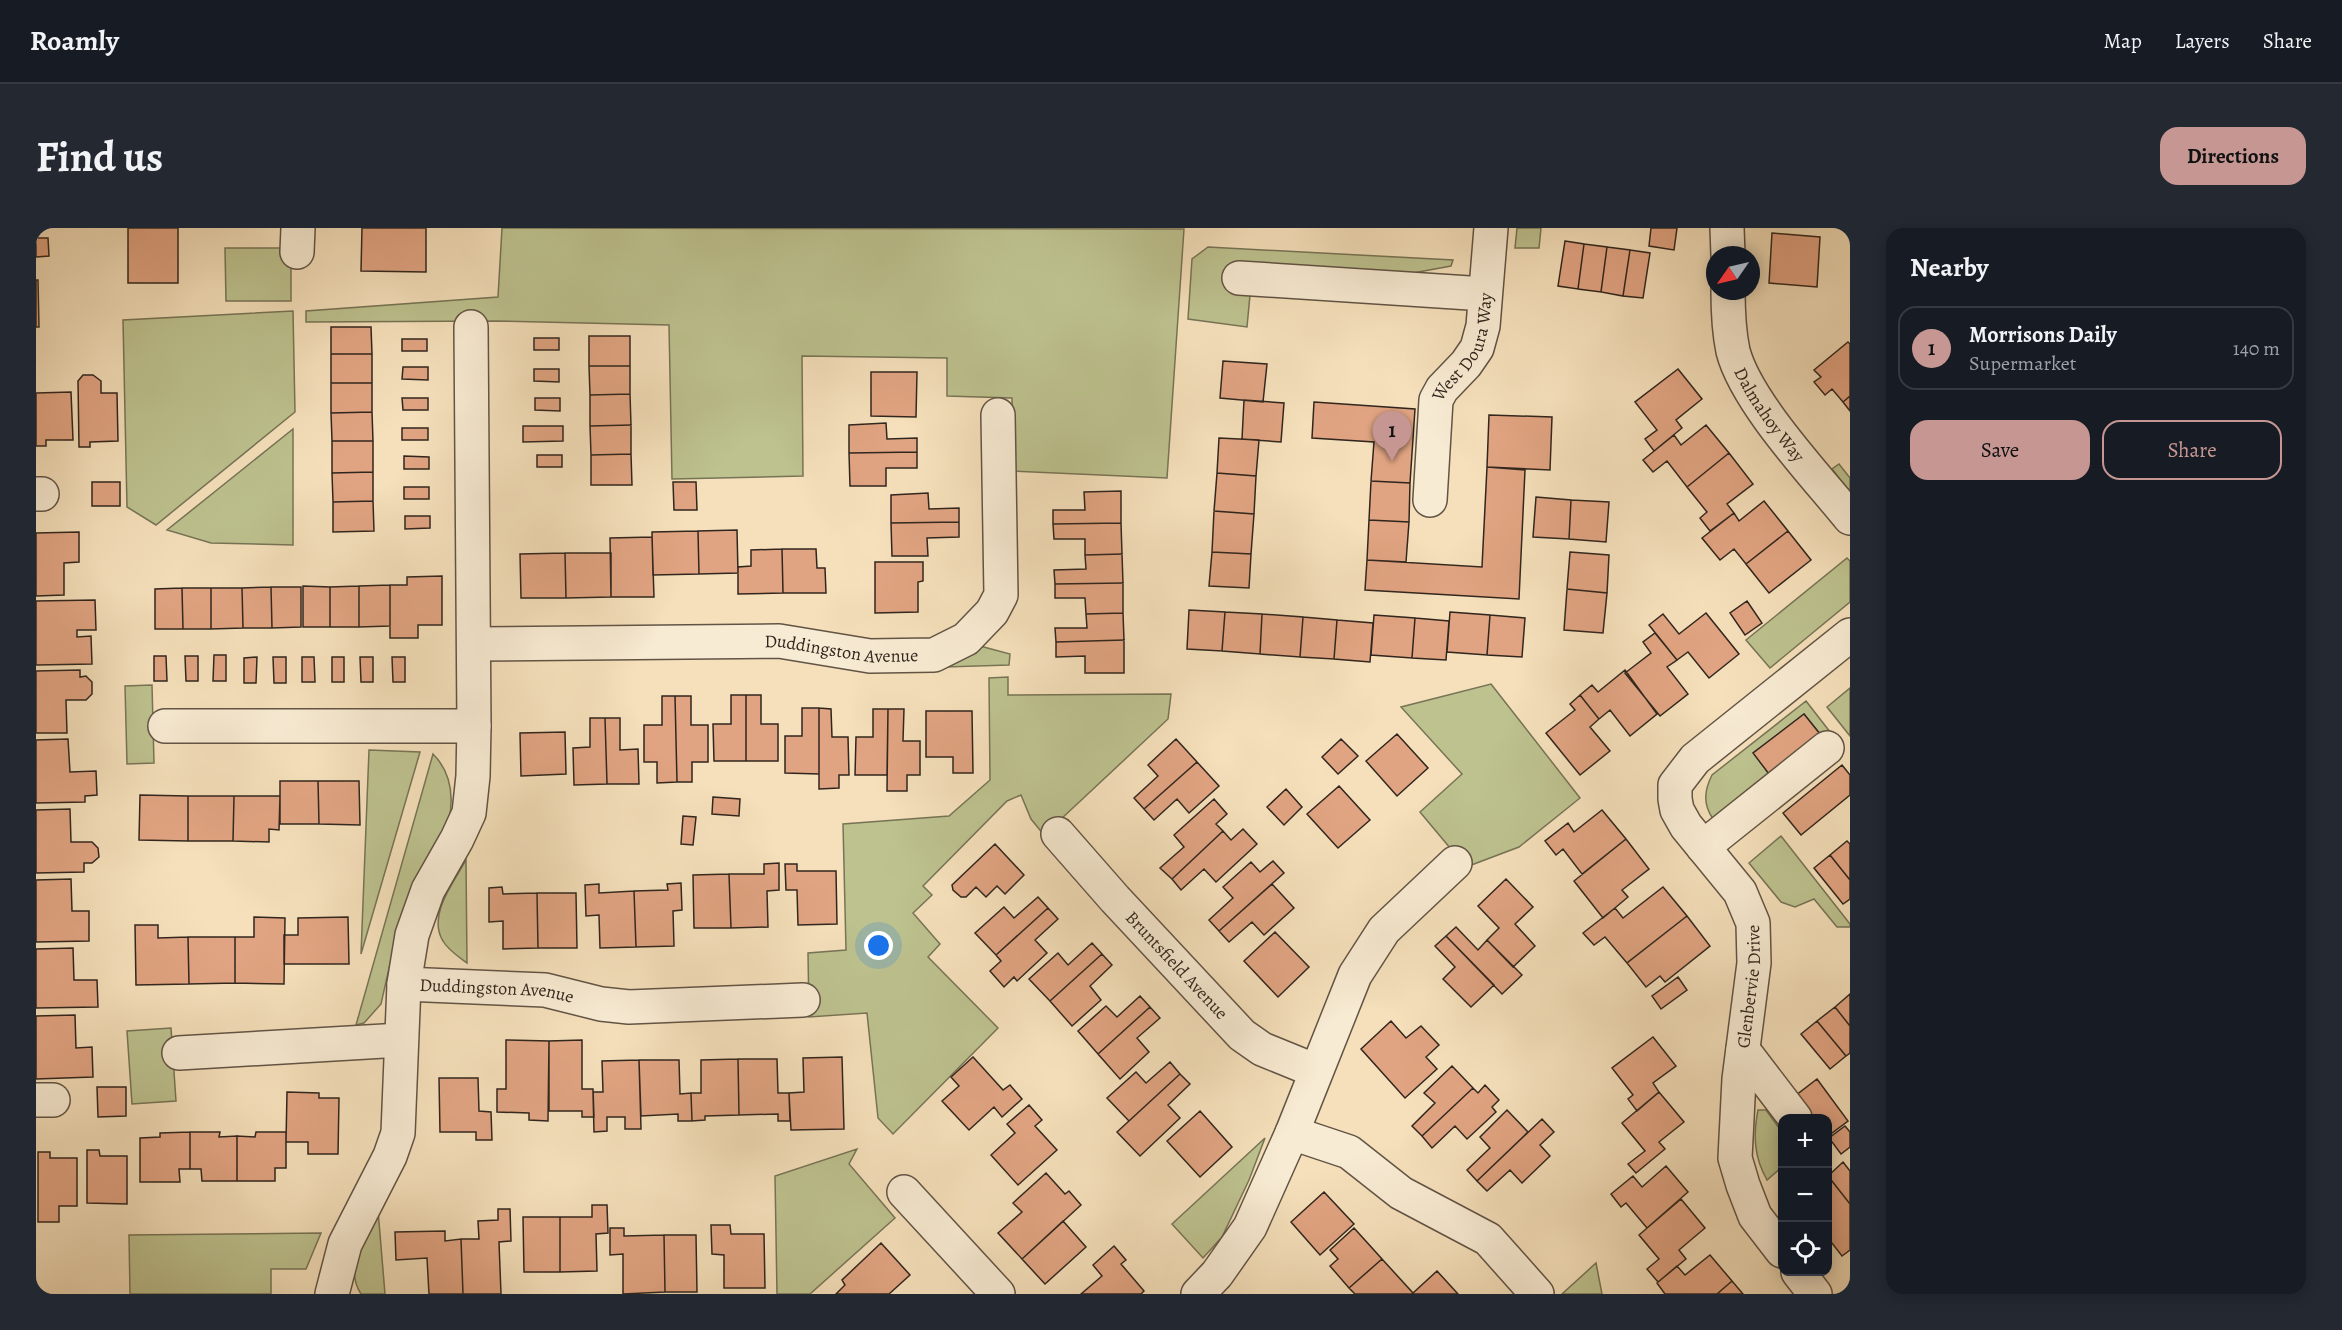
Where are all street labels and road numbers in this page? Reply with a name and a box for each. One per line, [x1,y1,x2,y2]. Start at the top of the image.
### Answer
street label: West Doura Way [1425,291,1498,406]
street label: Dalmahoy Way [1728,363,1811,468]
street label: Duddingston Avenue [764,629,918,669]
street label: Bruntsfield Avenue [1120,906,1233,1025]
street label: Glenbervie Drive [1731,924,1766,1049]
street label: Duddingston Avenue [419,973,576,1009]

